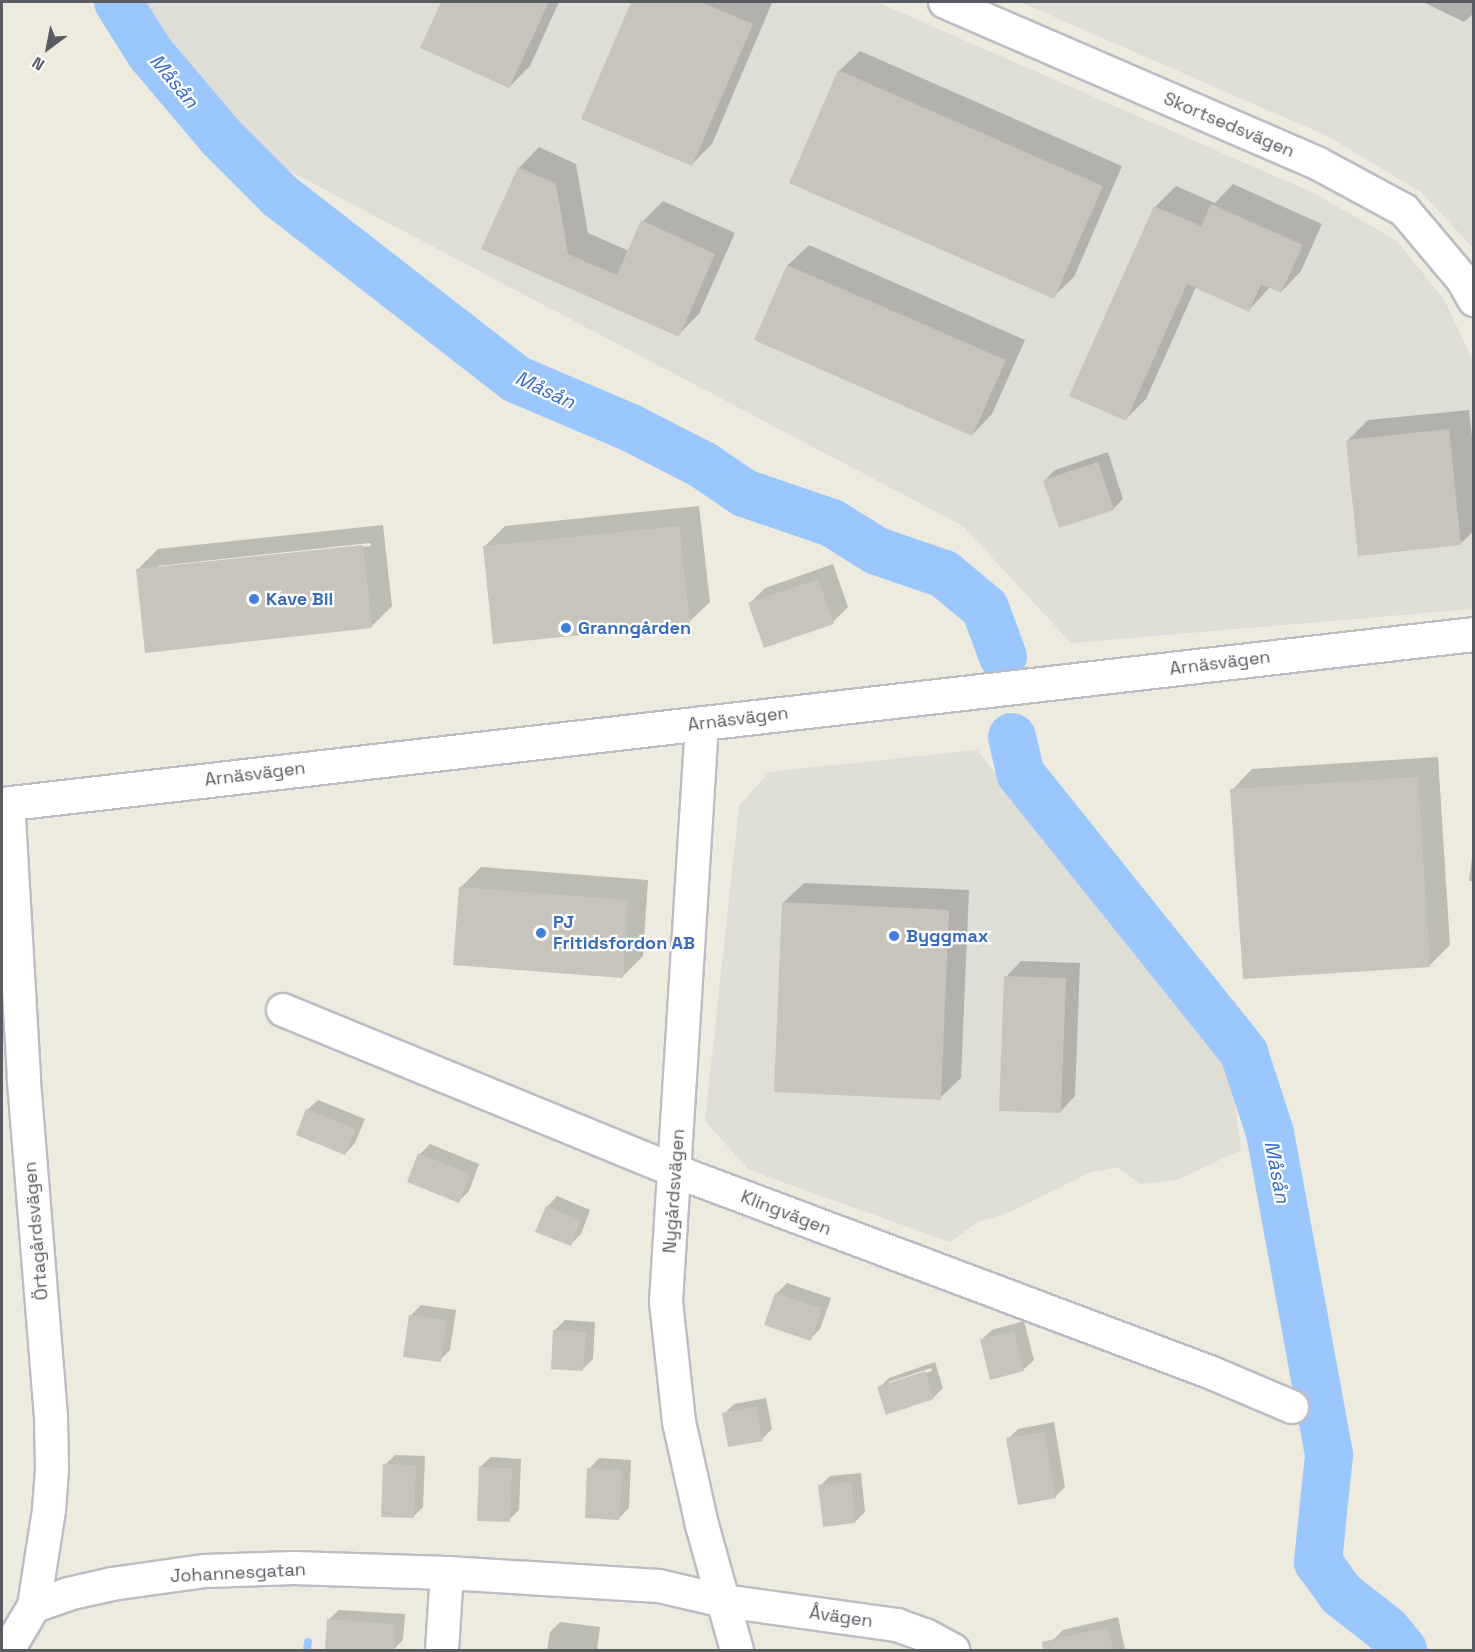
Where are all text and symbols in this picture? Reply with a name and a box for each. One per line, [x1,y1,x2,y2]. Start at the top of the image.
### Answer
north arrow [18,18,78,78]
water label: Måsån [145,49,203,113]
text: N [28,52,48,75]
street label: Skortsedsvägen [1160,88,1298,162]
water label: Måsån [511,366,579,414]
place label: Kave Bil [266,588,333,610]
marker: Kave Bil [247,592,261,606]
place label: Granngården [578,617,691,639]
marker: Granngården [559,621,573,635]
street label: Arnäsvägen [1168,646,1272,680]
street label: Arnäsvägen [686,702,790,736]
street label: Arnäsvägen [203,757,307,791]
place label: PJ Fritidsfordon AB [553,912,695,954]
place label: Byggmax [906,925,988,947]
marker: PJ Fritidsfordon AB [534,926,548,940]
marker: Byggmax [887,929,901,943]
street label: Nygårdsvägen [659,1128,689,1254]
water label: Måsån [1259,1139,1295,1205]
street label: Örtagårdsvägen [19,1161,53,1301]
street label: Klingvägen [738,1186,834,1240]
street label: Johannesgatan [170,1559,306,1587]
street label: Åvägen [808,1602,874,1632]

